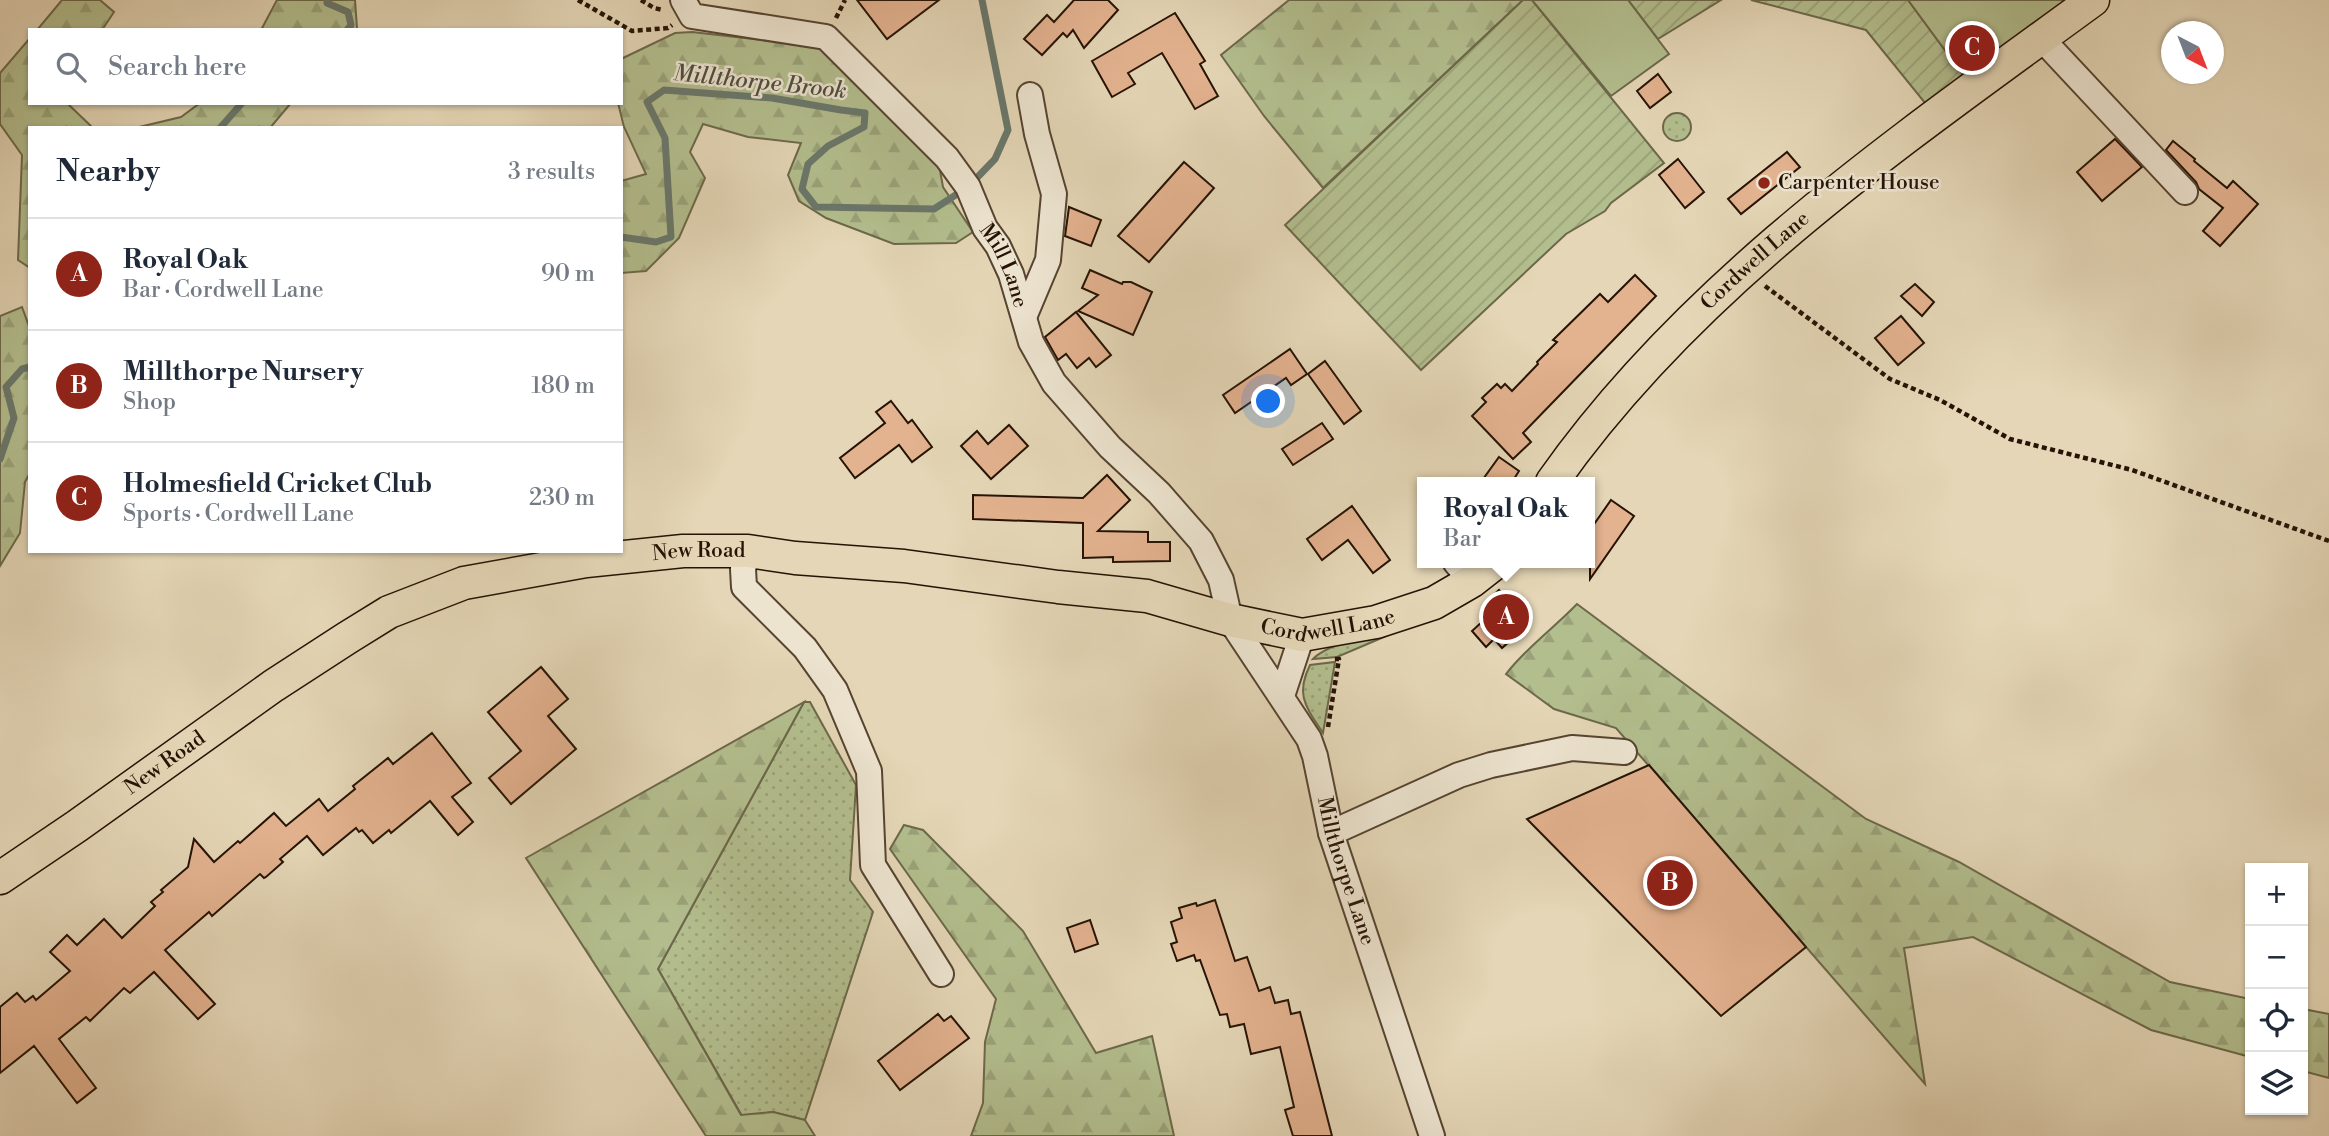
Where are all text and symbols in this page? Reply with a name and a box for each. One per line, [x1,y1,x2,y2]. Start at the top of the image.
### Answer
north arrow [2161,21,2224,84]
pin: C [1949,22,1995,74]
search box [28,28,623,105]
icon: search [52,48,90,86]
text: Search here [108,51,247,83]
water label: Millthorpe Brook [672,59,848,105]
text: Nearby [56,153,160,191]
text: 3 results [508,158,595,186]
place label: Carpenter House [1778,170,1940,196]
marker: Carpenter House [1756,175,1772,191]
street label: Cordwell Lane [1695,206,1815,316]
street label: Mill Lane [973,219,1033,311]
text: Royal Oak [123,244,248,276]
text: A [71,260,87,288]
text: 90 m [541,260,595,288]
text: Bar · Cordwell Lane [123,276,324,304]
text: Millthorpe Nursery [123,356,363,388]
text: B [70,372,88,400]
text: 180 m [531,372,595,400]
your location [1251,384,1285,418]
text: Shop [123,388,176,416]
text: Holmesfield Cricket Club [123,468,432,500]
popup [1417,477,1595,568]
text: C [71,484,87,512]
text: 230 m [529,484,595,512]
text: Royal Oak [1444,493,1568,525]
text: Sports · Cordwell Lane [123,500,354,528]
text: Bar [1444,525,1481,553]
street label: New Road [651,538,746,567]
pin: A [1483,591,1529,643]
street label: Cordwell Lane [1258,604,1398,649]
street label: New Road [119,725,211,801]
street label: Millthorpe Lane [1311,794,1381,949]
pin: B [1647,857,1693,909]
map controls [2245,863,2308,1115]
button: + [2245,863,2308,926]
button: − [2245,926,2308,989]
button: locate [2245,989,2308,1052]
button: layers [2245,1052,2308,1115]

